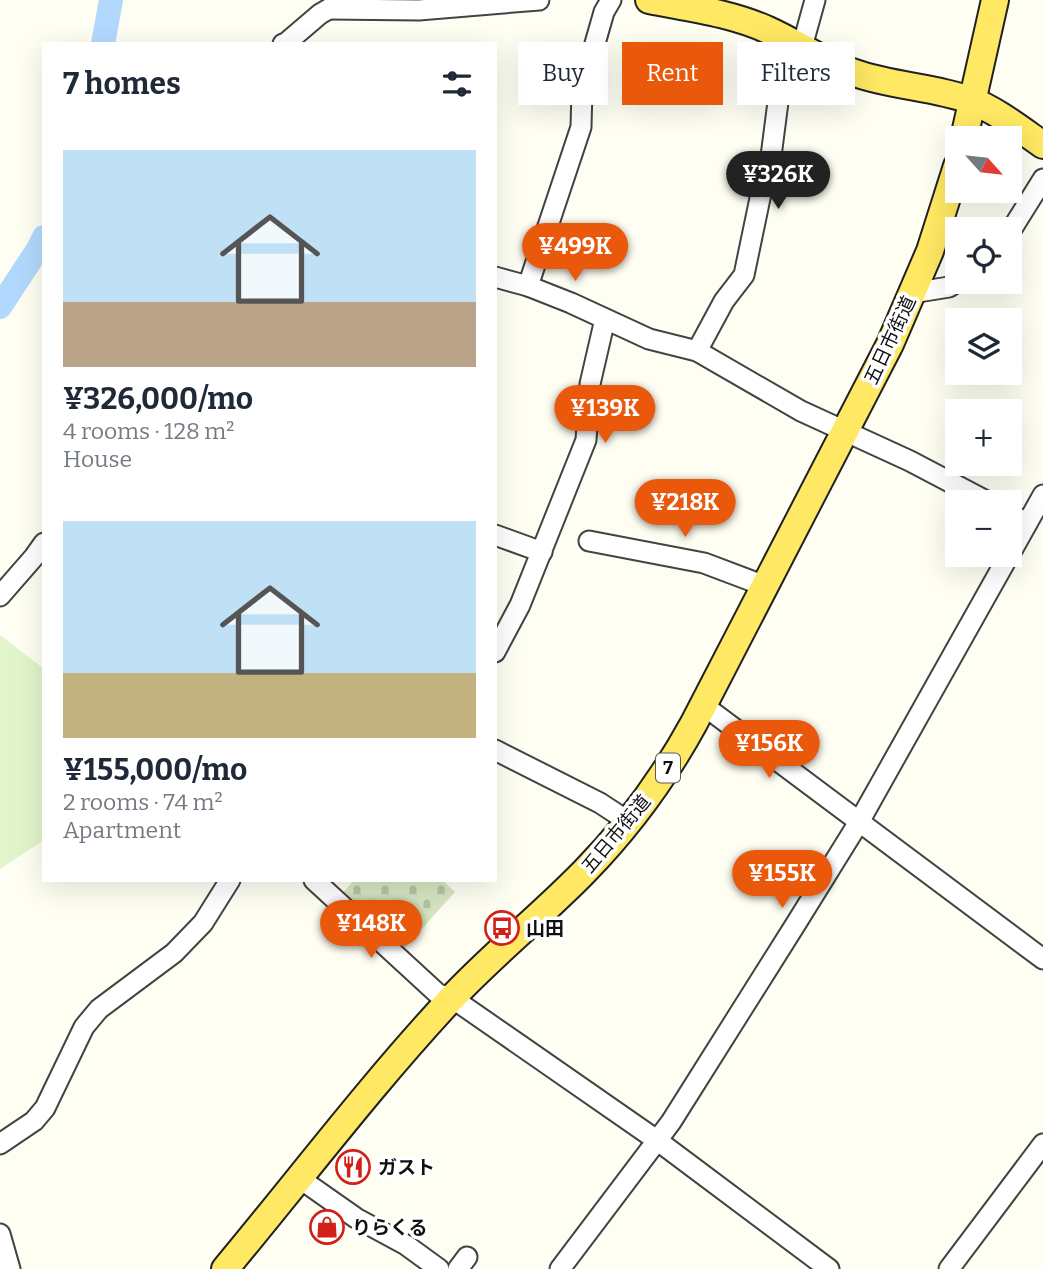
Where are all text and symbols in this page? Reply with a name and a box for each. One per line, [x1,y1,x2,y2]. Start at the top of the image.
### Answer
chip: Buy [518,42,608,105]
chip: Rent [622,42,723,105]
chip: Filters [737,42,855,105]
icon: filters [438,65,476,103]
text: 7 homes [63,66,181,102]
north arrow [945,126,1022,203]
map controls [945,126,1022,567]
pin: ¥326K [729,152,827,211]
text: ¥326K [742,160,814,188]
icon: home [207,196,333,322]
button: locate [945,217,1022,294]
pin: ¥499K [526,224,624,283]
text: ¥499K [538,232,612,260]
street label: 五日市街道 [859,292,921,388]
button: layers [945,308,1022,385]
text: ¥326,000/mo [63,381,253,417]
pin: ¥139K [556,386,654,445]
text: ¥139K [570,394,640,422]
button: + [945,399,1022,476]
text: 4 rooms · 128 m² [63,417,234,445]
text: House [63,445,132,473]
pin: ¥218K [636,480,734,539]
text: ¥218K [651,488,719,516]
button: − [945,490,1022,567]
icon: home [207,567,333,693]
pin: ¥156K [720,720,818,780]
text: ¥156K [735,729,803,757]
text: ¥155,000/mo [63,752,247,788]
road number: 7 [656,754,680,782]
text: 2 rooms · 74 m² [63,788,223,816]
street label: 五日市街道 [577,790,655,878]
text: Apartment [63,816,181,844]
pin: ¥155K [733,850,831,910]
text: ¥155K [748,859,816,887]
pin: ¥148K [322,900,420,960]
text: ¥148K [336,909,406,937]
bus stop icon: 山田 [483,909,521,947]
place label: 山田 [526,917,564,940]
restaurant icon: ガスト [334,1148,372,1186]
place label: ガスト [378,1156,435,1179]
shop icon: りらくる [308,1208,346,1246]
place label: りらくる [352,1216,428,1239]

